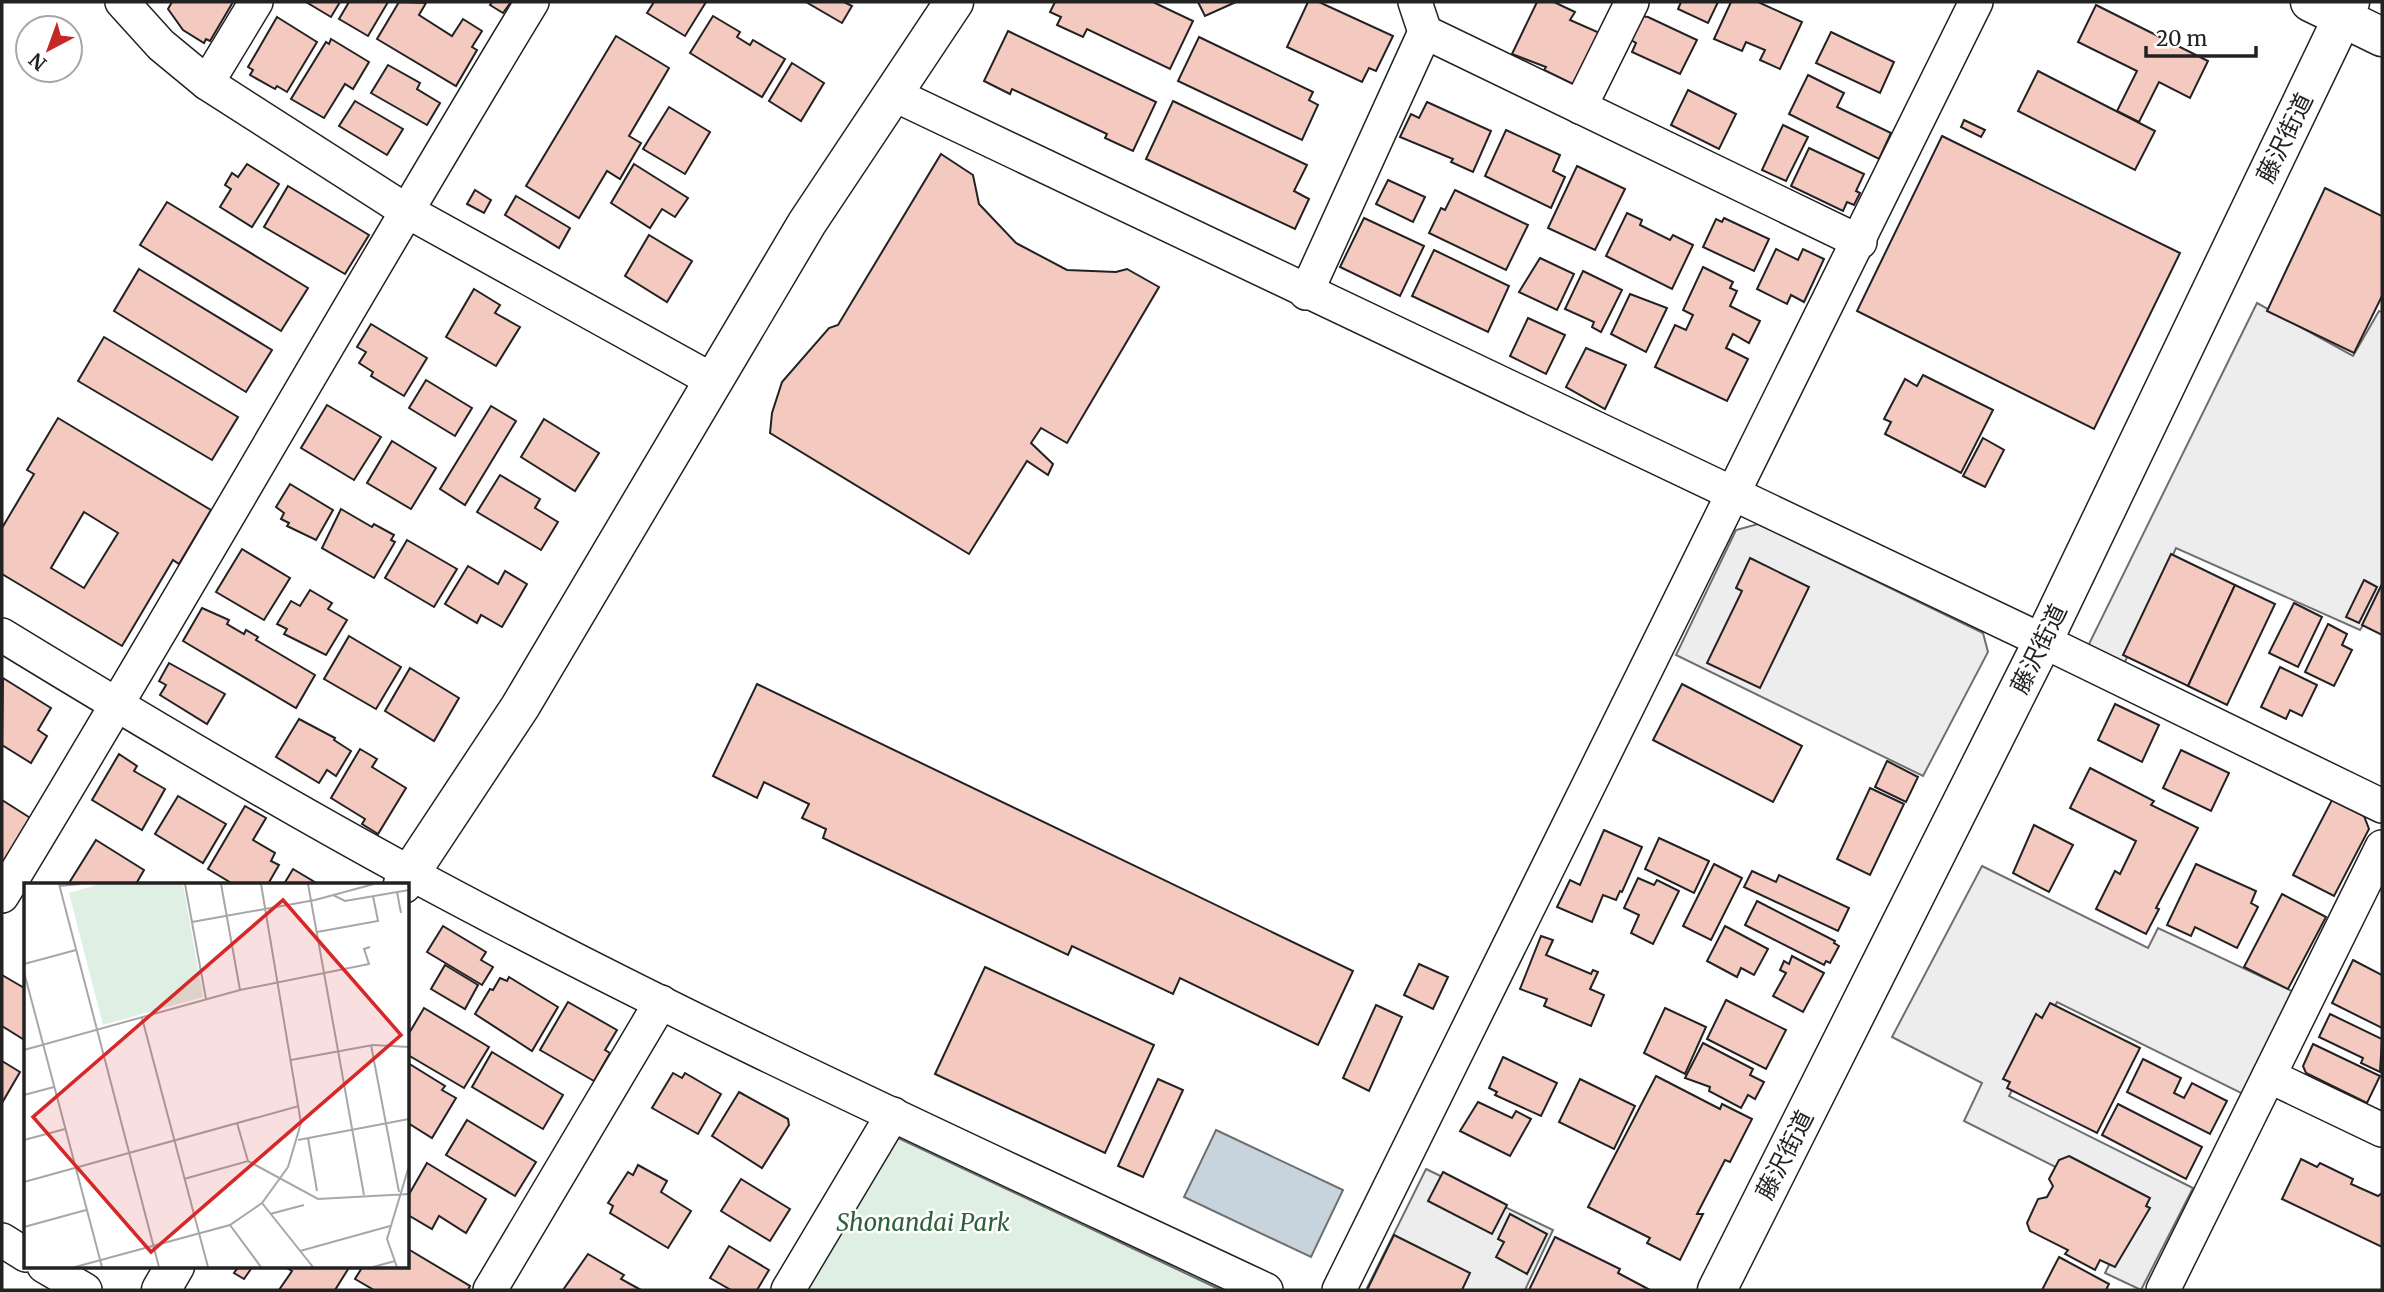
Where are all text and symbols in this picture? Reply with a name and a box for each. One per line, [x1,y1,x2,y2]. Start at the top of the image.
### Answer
north arrow [14,14,84,84]
scale bar [2146,14,2256,58]
text: 20 m [2156,25,2208,52]
text: N [24,48,51,76]
street label: 藤沢街道 [2250,88,2320,188]
street label: 藤沢街道 [2004,599,2074,699]
inset map [24,883,410,1268]
street label: 藤沢街道 [1749,1105,1820,1205]
park label: Shonandai Park [836,1207,1010,1238]

